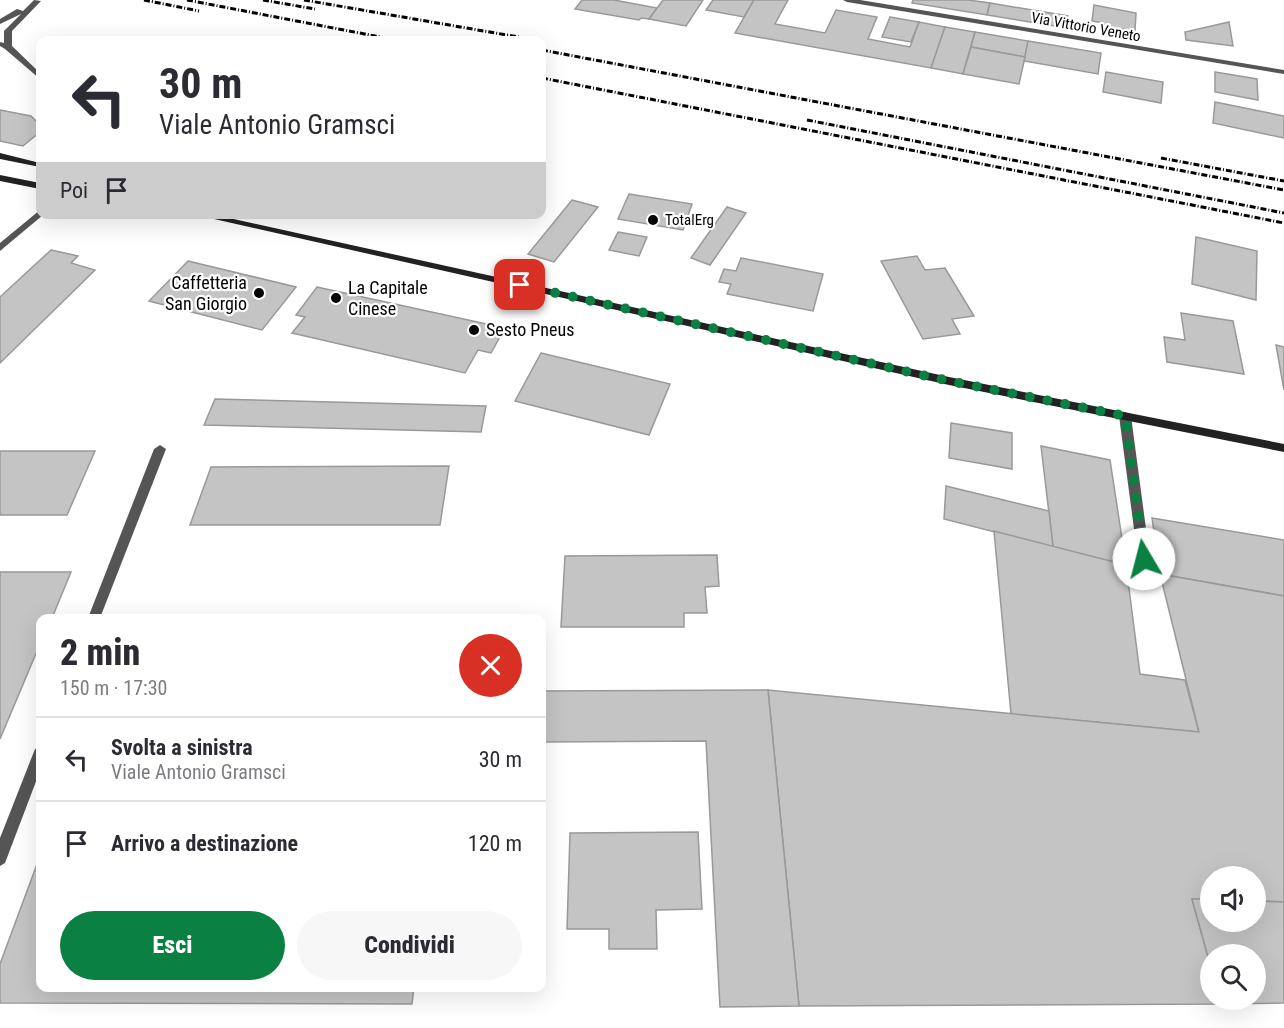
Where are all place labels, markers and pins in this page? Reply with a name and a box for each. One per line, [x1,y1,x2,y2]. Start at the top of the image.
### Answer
place label: TotalErg [665,211,714,229]
marker: TotalErg [646,213,660,227]
pin [494,259,545,310]
place label: Caffetteria San Giorgio [165,272,247,314]
place label: La Capitale Cinese [348,277,428,319]
marker: Caffetteria San Giorgio [252,286,266,300]
marker: La Capitale Cinese [329,291,343,305]
place label: Sesto Pneus [486,319,574,340]
marker: Sesto Pneus [467,323,481,337]

